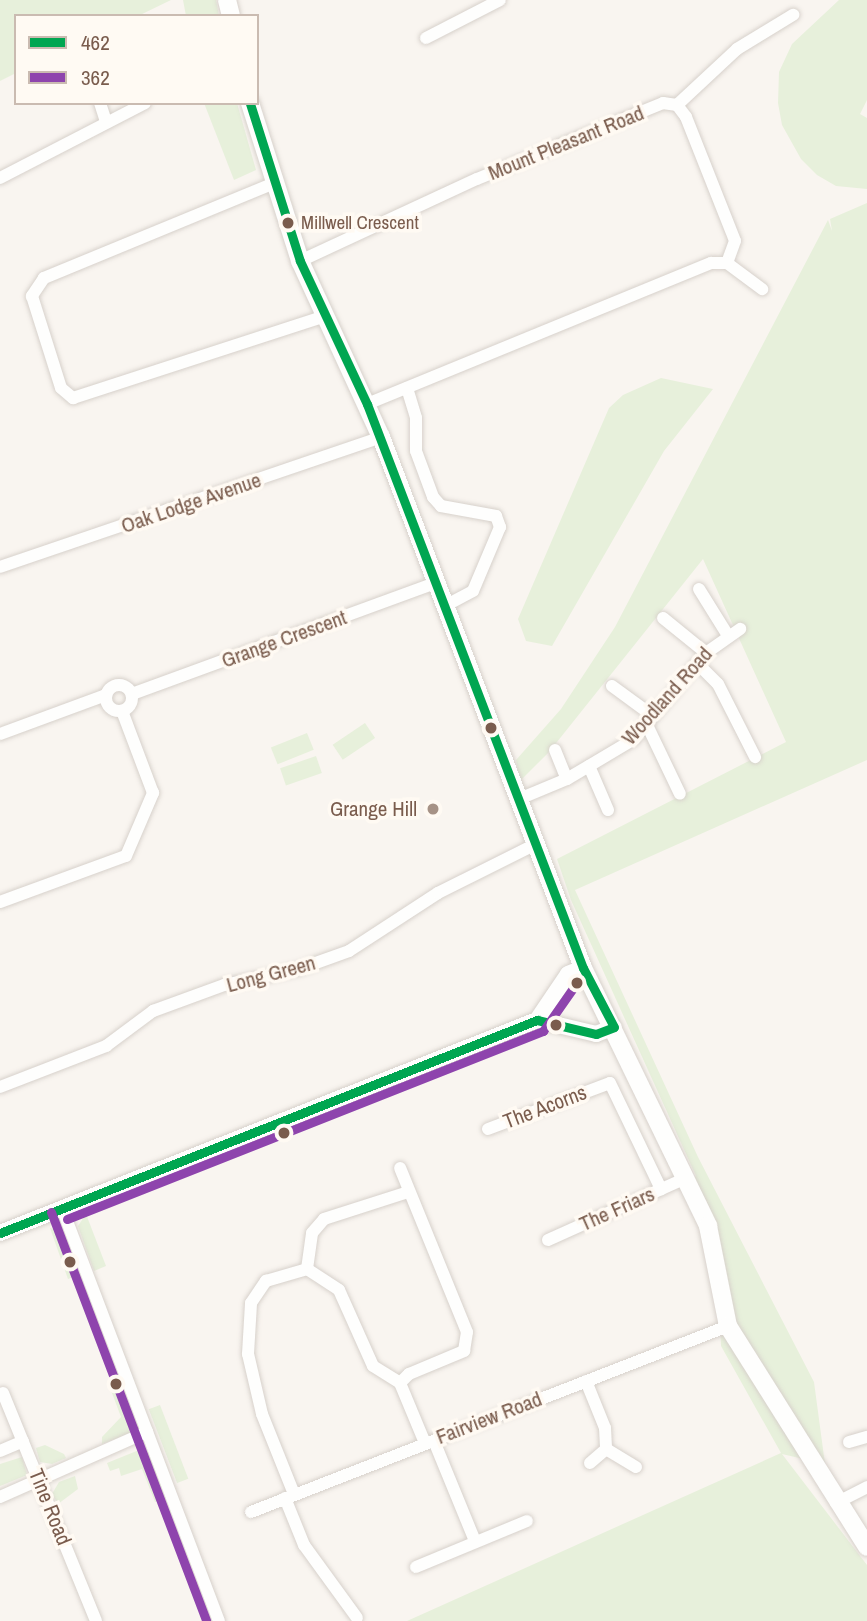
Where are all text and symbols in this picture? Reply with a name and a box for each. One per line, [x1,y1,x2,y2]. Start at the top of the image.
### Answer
legend [14,14,259,105]
text: 462 [81,28,110,57]
text: 362 [81,63,110,92]
street label: Mount Pleasant Road [485,100,647,186]
place label: Millwell Crescent [301,212,419,234]
marker: Millwell Crescent [281,216,295,230]
street label: Oak Lodge Avenue [117,467,265,539]
street label: Grange Crescent [218,605,350,673]
street label: Woodland Road [616,642,718,750]
unlabelled marker [484,721,498,735]
place label: Grange Hill [330,796,417,822]
marker: Grange Hill [423,799,443,819]
street label: Long Green [224,950,318,998]
unlabelled marker [570,976,584,990]
unlabelled marker [549,1018,563,1032]
street label: The Acorns [499,1079,591,1135]
unlabelled marker [277,1126,291,1140]
street label: The Friars [576,1181,658,1237]
unlabelled marker [63,1255,77,1269]
unlabelled marker [109,1377,123,1391]
street label: Fairview Road [433,1386,545,1450]
street label: Tine Road [23,1465,77,1549]

